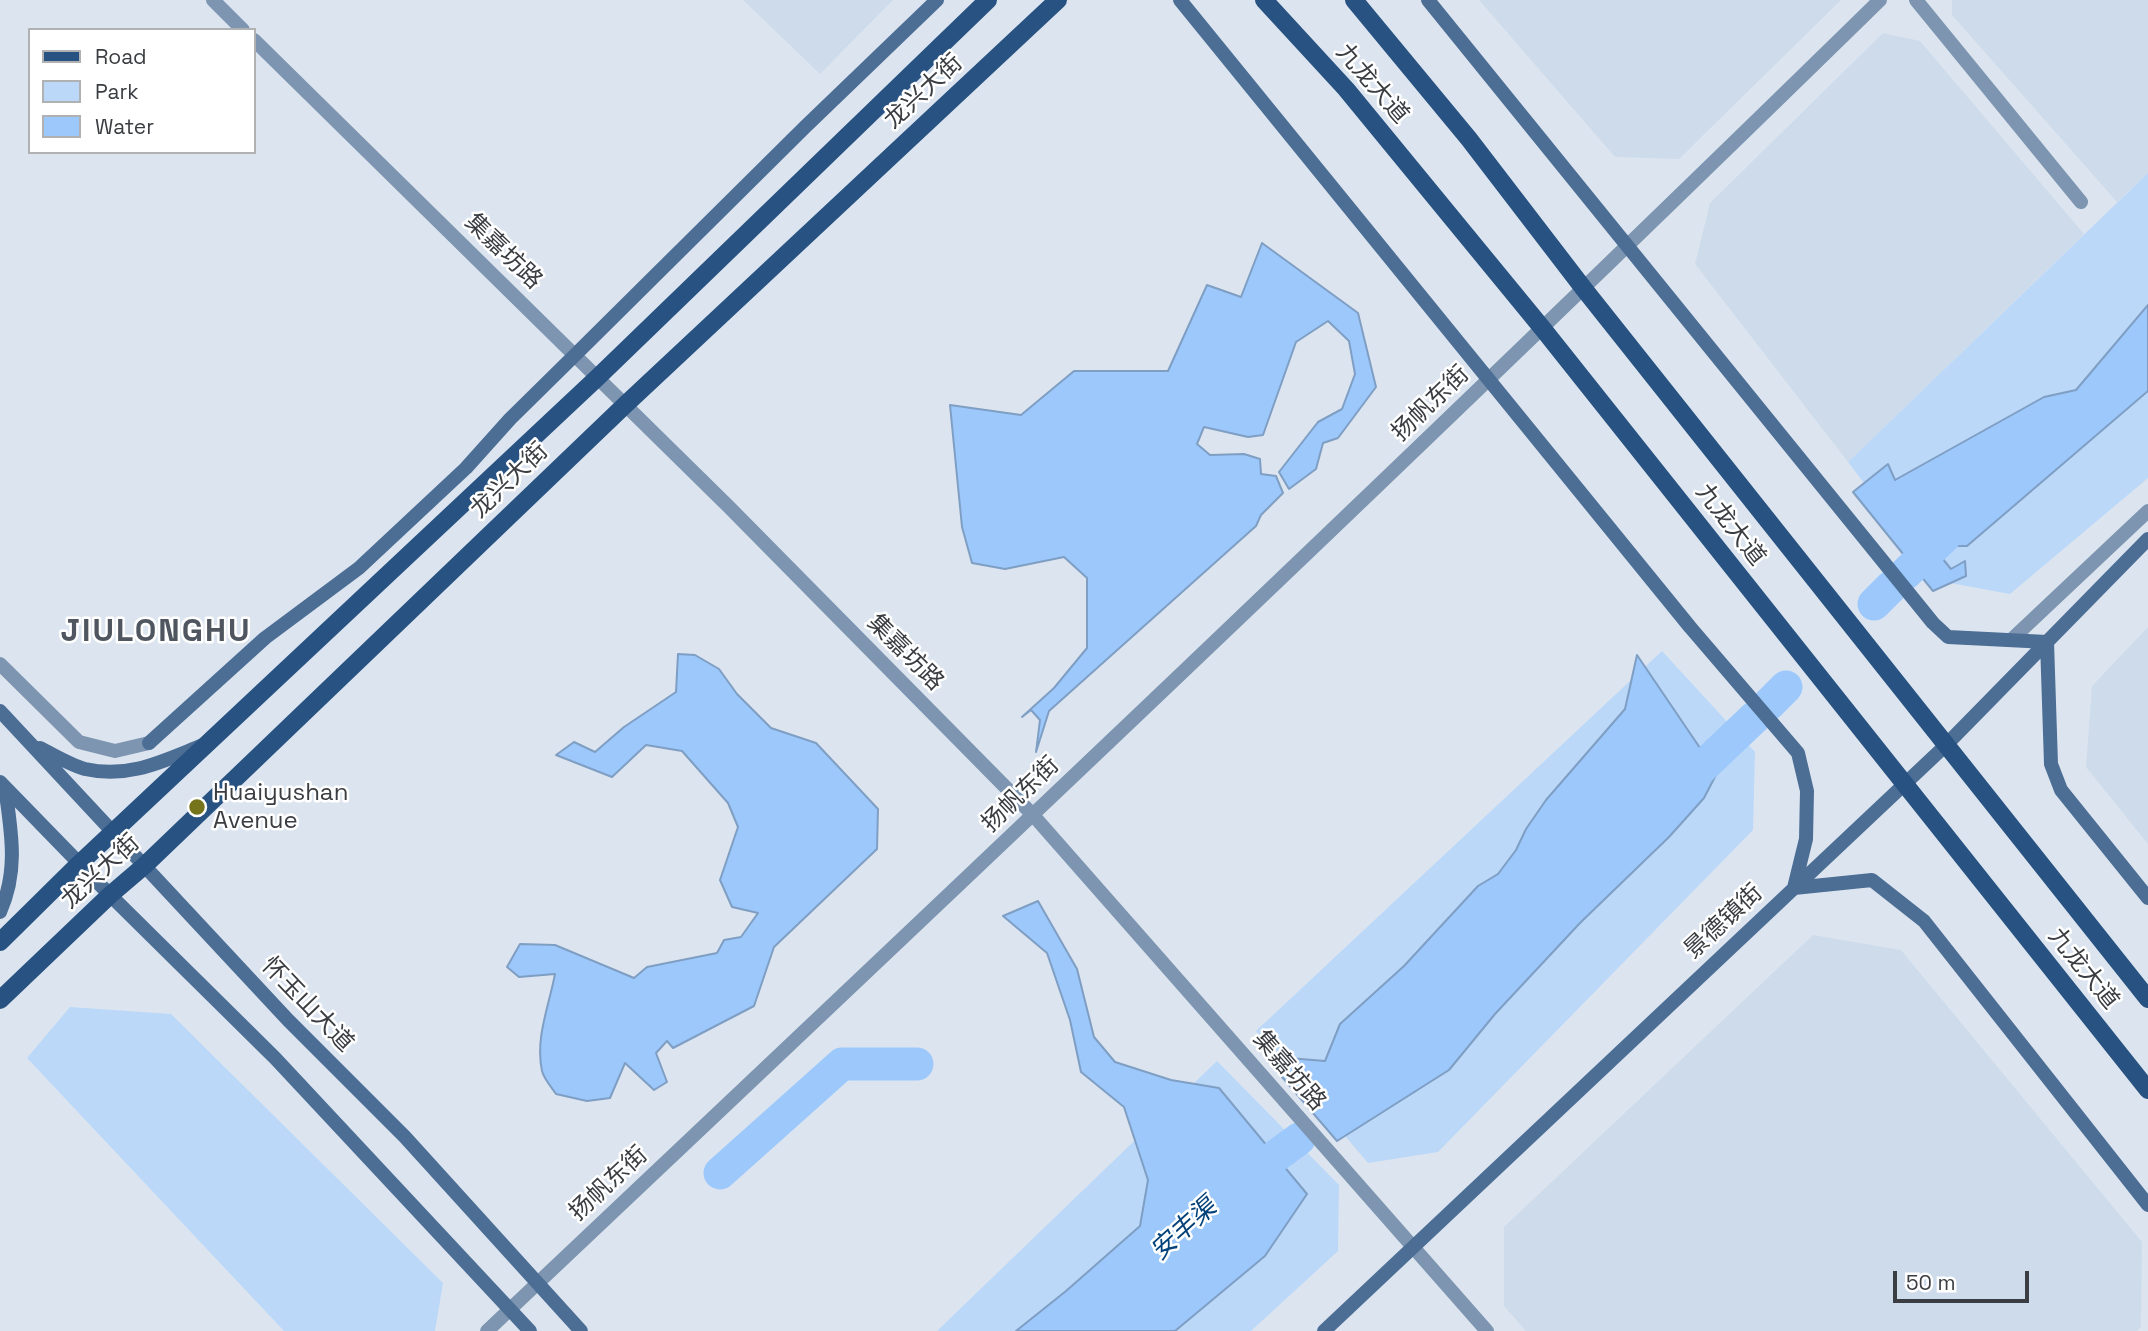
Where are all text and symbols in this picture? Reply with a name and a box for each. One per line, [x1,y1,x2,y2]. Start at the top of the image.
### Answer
legend [28,28,256,154]
street label: 九龙大道 [1330,38,1414,130]
text: Road [95,43,147,70]
street label: 龙兴大街 [879,49,969,135]
text: Park [95,78,139,105]
text: Water [95,113,154,140]
street label: 集嘉坊路 [458,208,548,296]
street label: 扬帆东街 [1386,360,1476,448]
street label: 龙兴大街 [465,437,555,525]
street label: 九龙大道 [1689,478,1771,572]
street label: 集嘉坊路 [861,609,949,697]
district label: JIULONGHU [62,613,250,651]
street label: 扬帆东街 [976,751,1066,839]
place label: Huaiyushan Avenue [213,779,348,835]
marker: Huaiyushan Avenue [187,797,207,817]
street label: 龙兴大街 [56,829,146,915]
street label: 景德镇街 [1679,879,1769,965]
street label: 九龙大道 [2042,923,2124,1015]
street label: 怀玉山大道 [255,952,359,1058]
street label: 集嘉坊路 [1247,1025,1331,1117]
street label: 扬帆东街 [564,1141,654,1227]
water label: 安丰渠 [1145,1192,1223,1268]
scale bar [1896,1258,2032,1302]
text: 50 m [1906,1269,1956,1296]

